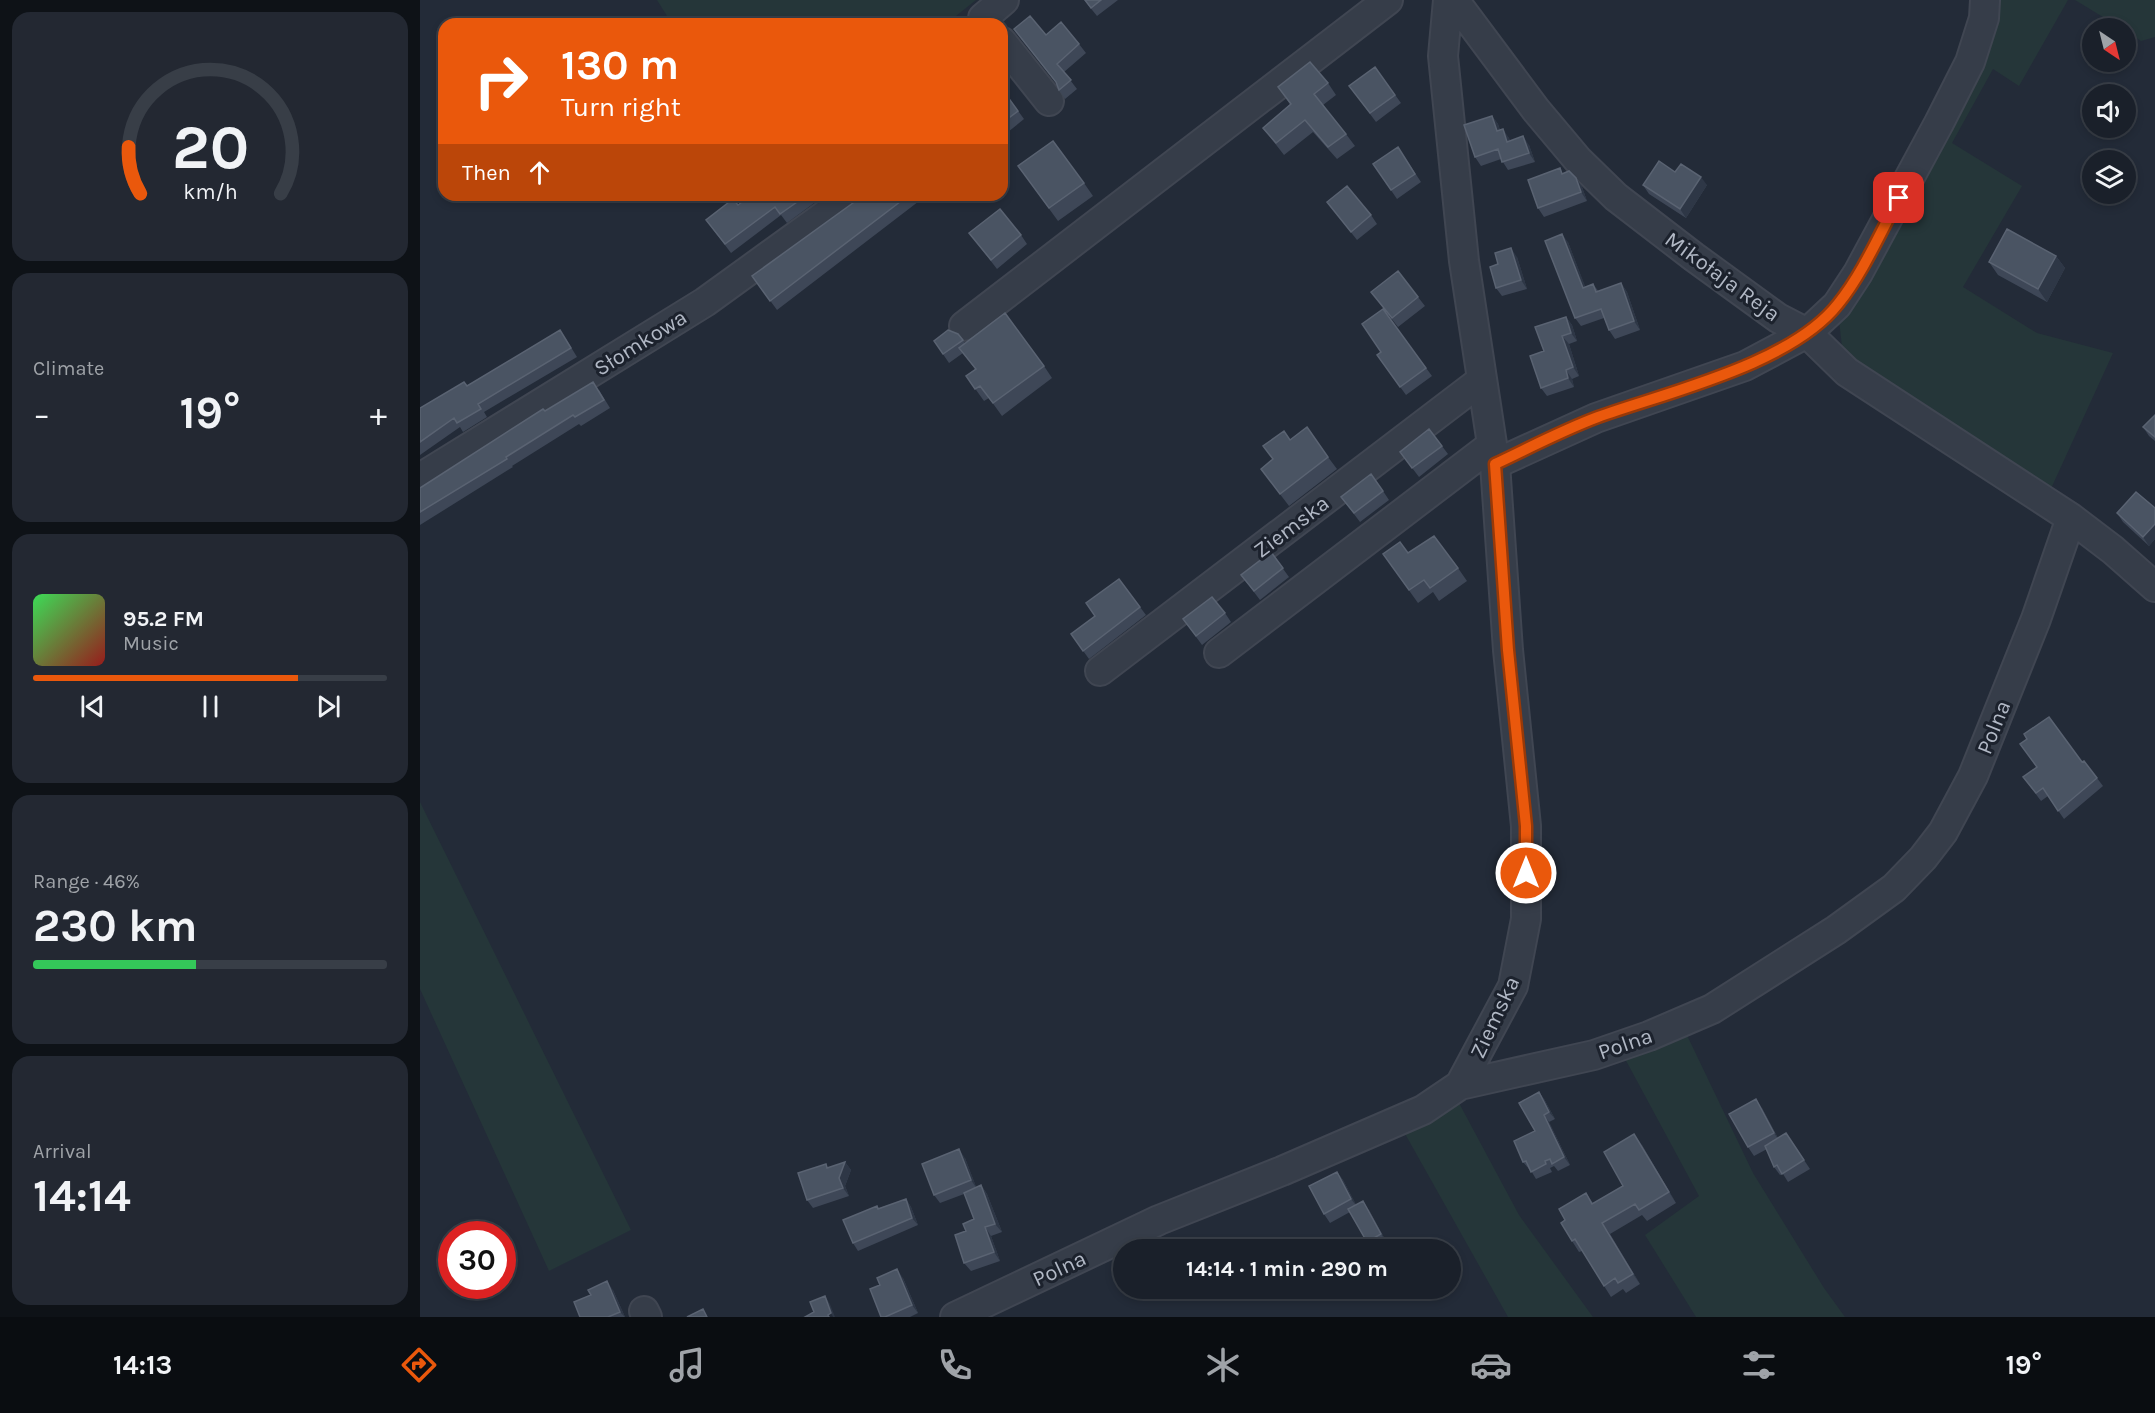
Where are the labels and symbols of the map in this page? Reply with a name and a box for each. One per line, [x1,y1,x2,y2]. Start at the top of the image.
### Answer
north arrow [2082,18,2136,72]
pin [1873,172,1924,223]
street label: Mikołaja Reja [1660,226,1785,327]
street label: Słomkowa [589,304,692,382]
street label: Ziemska [1249,490,1334,564]
street label: Polna [1971,697,2016,758]
position arrow [1494,841,1558,905]
street label: Ziemska [1465,972,1525,1063]
street label: Polna [1595,1023,1656,1065]
speed limit sign: 30 [438,1221,516,1299]
street label: Polna [1029,1245,1090,1292]

